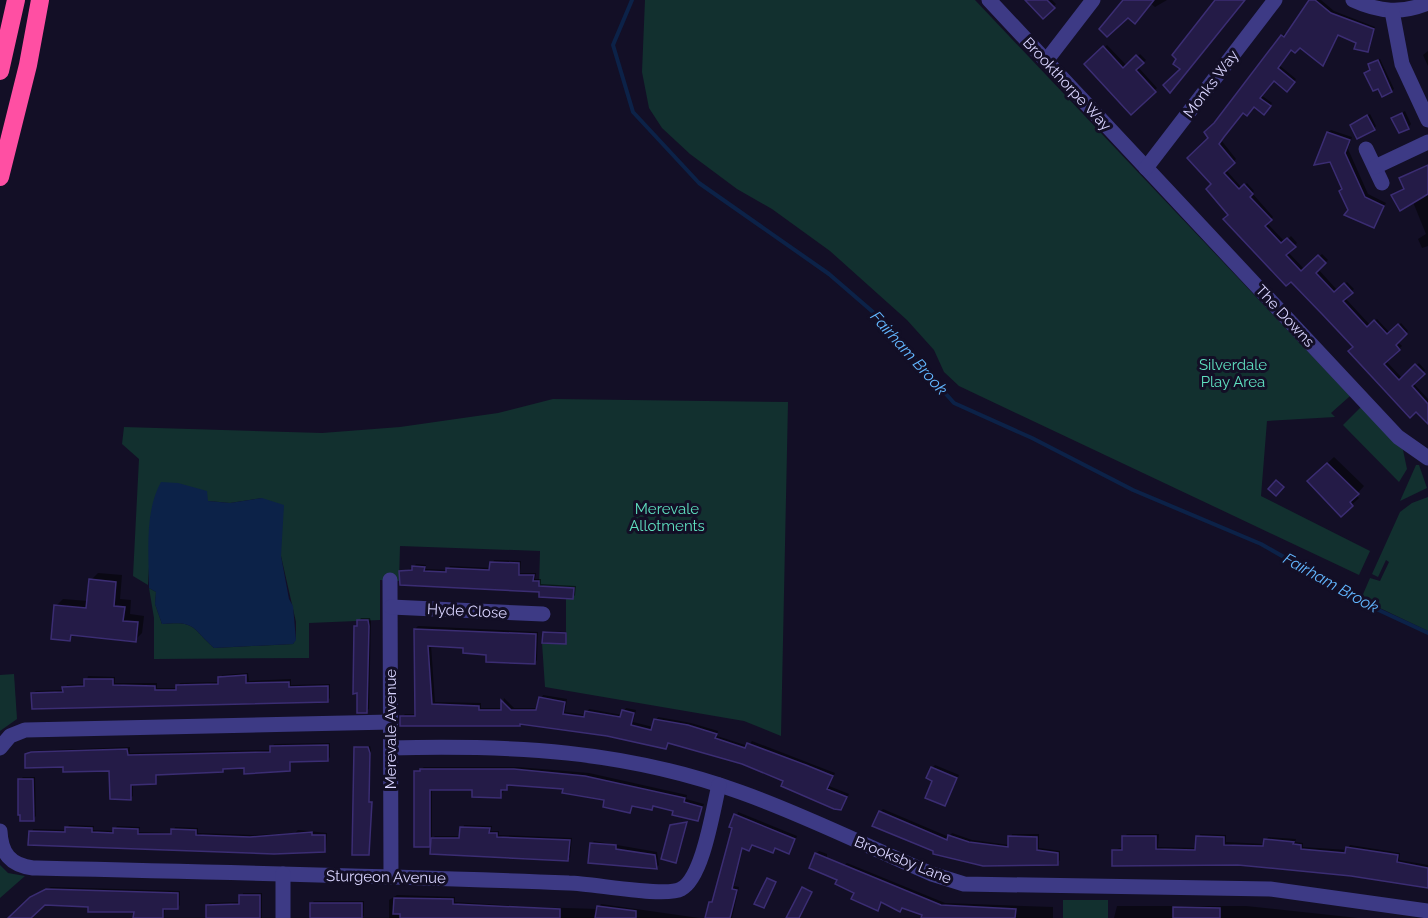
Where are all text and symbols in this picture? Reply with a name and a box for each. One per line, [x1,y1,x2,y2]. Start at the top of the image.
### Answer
street label: Brookthorpe Way [1019,34,1115,134]
street label: Monks Way [1180,47,1242,121]
street label: The Downs [1252,281,1318,351]
water label: Fairham Brook [866,307,952,399]
park label: Silverdale Play Area [1199,356,1267,391]
park label: Merevale Allotments [629,500,705,535]
water label: Fairham Brook [1280,549,1382,617]
street label: Hyde Close [426,600,508,622]
street label: Merevale Avenue [382,669,400,789]
street label: Brooksby Lane [852,832,954,888]
street label: Sturgeon Avenue [326,867,446,887]

